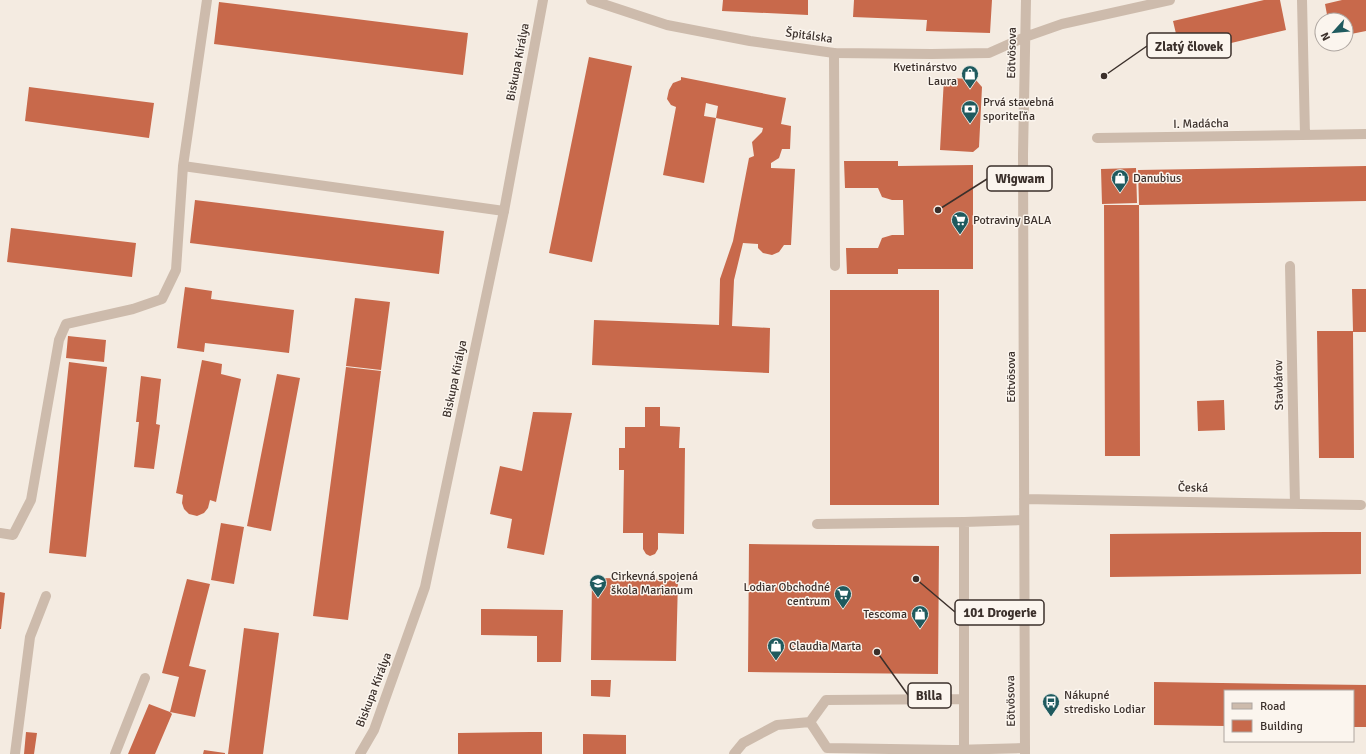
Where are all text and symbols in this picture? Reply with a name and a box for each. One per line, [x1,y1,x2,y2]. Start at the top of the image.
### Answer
north arrow [1314,12,1354,52]
street label: Biskupa Királya [503,22,533,102]
street label: Špitálska [784,25,834,47]
street label: Eötvösova [1004,27,1020,79]
text: N [1318,30,1333,43]
callout: Zlatý človek [1147,33,1231,58]
text: Zlatý človek [1155,39,1224,55]
place label: Kvetinárstvo Laura [893,60,957,89]
shop icon: Kvetinárstvo Laura [960,64,980,89]
place label: Prvá stavebná sporiteľňa [983,95,1054,124]
bank icon: Prvá stavebná sporiteľňa [960,99,980,124]
street label: I. Madácha [1173,116,1229,132]
callout: Wigwam [987,166,1052,191]
shop icon: Danubius [1110,168,1130,193]
text: Wigwam [995,171,1045,187]
place label: Danubius [1133,171,1181,186]
supermarket icon: Potraviny BALA [950,210,970,235]
place label: Potraviny BALA [973,213,1052,228]
street label: Biskupa Királya [439,339,471,419]
street label: Eötvösova [1004,351,1019,403]
street label: Stavbárov [1271,359,1287,410]
street label: Česká [1178,480,1208,496]
place label: Cirkevná spojená škola Marianum [611,569,698,598]
school or university icon: Cirkevná spojená škola Marianum [588,573,608,598]
place label: Lodiar Obchodné centrum [744,580,830,609]
supermarket icon: Lodiar Obchodné centrum [833,584,853,609]
callout: 101 Drogerie [955,600,1044,625]
shop icon: Tescoma [910,604,930,629]
text: 101 Drogerie [963,605,1037,621]
place label: Tescoma [863,607,907,622]
shop icon: Claudia Marta [766,636,786,661]
place label: Claudia Marta [789,639,861,654]
street label: Biskupa Királya [353,650,395,730]
street label: Eötvösova [1003,675,1019,727]
callout: Billa [908,683,951,708]
text: Billa [916,688,943,704]
place label: Nákupné stredisko Lodiar [1064,688,1146,717]
legend [1224,690,1354,742]
bus stop icon: Nákupné stredisko Lodiar [1041,692,1061,717]
text: Road [1260,699,1286,714]
text: Building [1260,719,1303,734]

